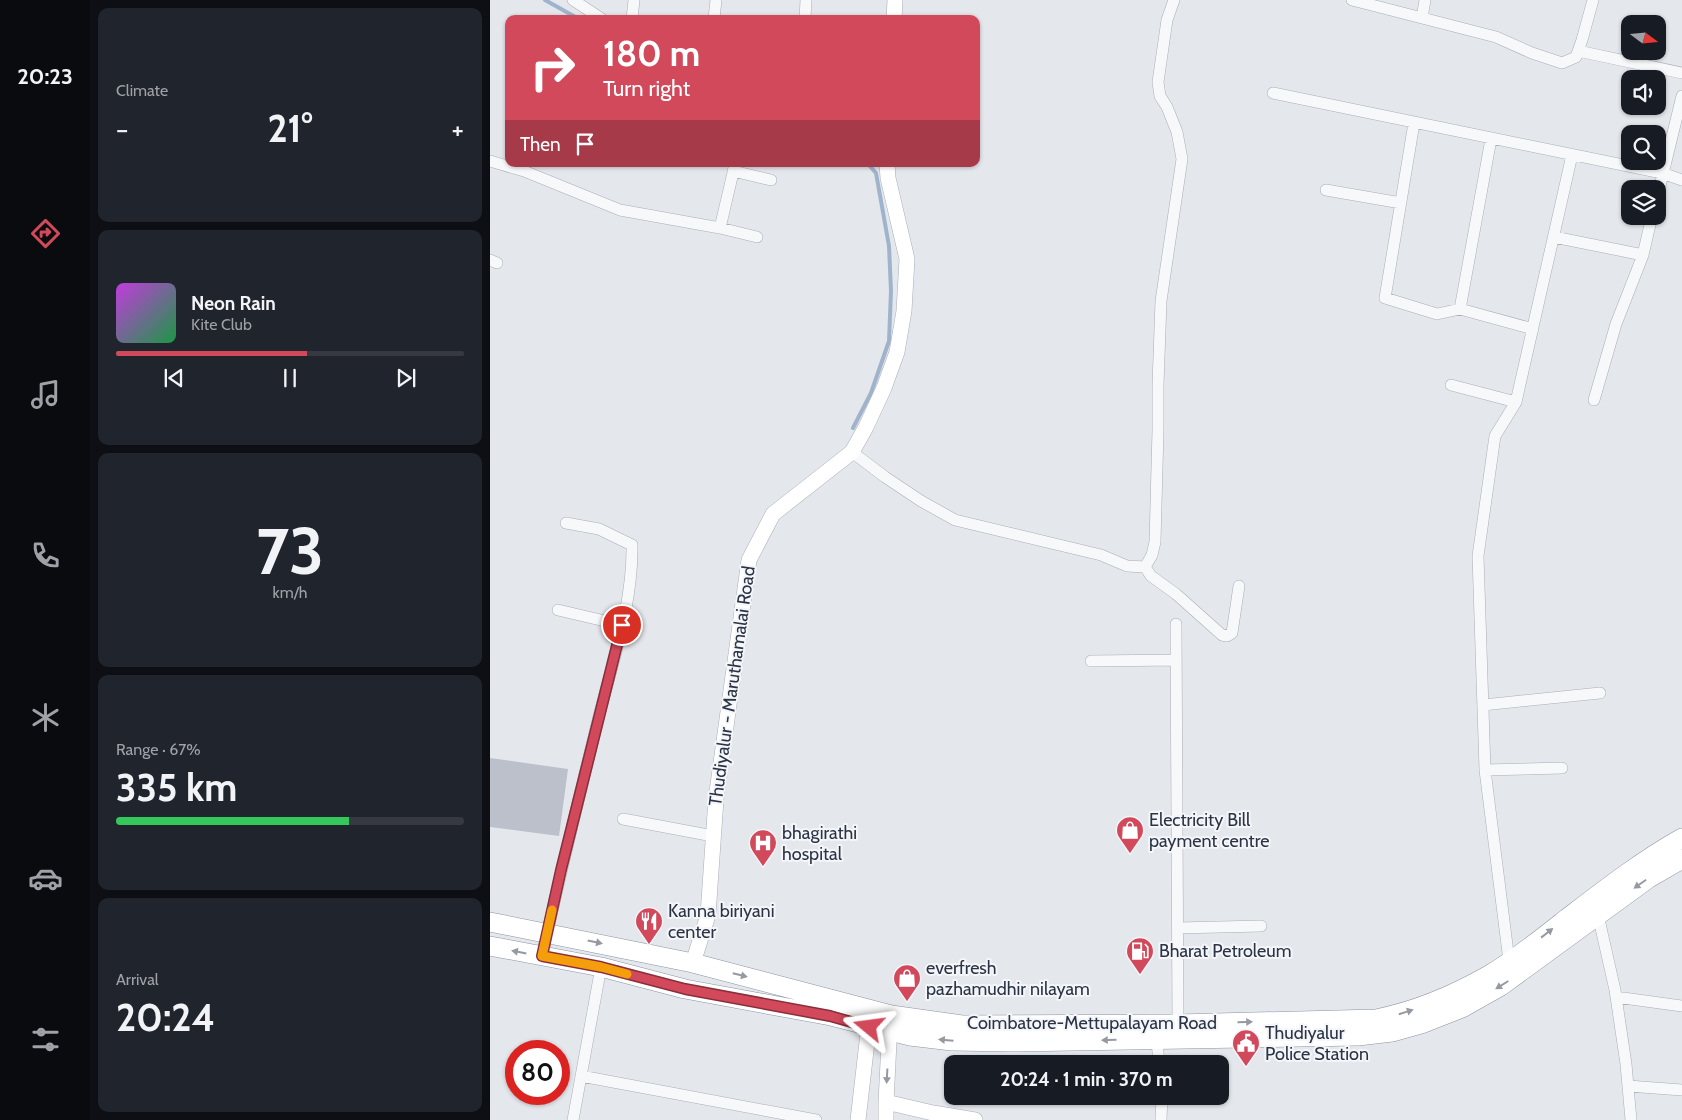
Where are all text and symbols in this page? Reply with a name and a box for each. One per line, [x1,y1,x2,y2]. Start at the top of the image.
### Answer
north arrow [1621,15,1666,60]
map controls [1621,15,1666,225]
text: 180 m [603,32,700,75]
icon: right [520,35,585,100]
text: 20:23 [17,63,73,90]
button: sound [1621,70,1666,115]
text: Turn right [603,75,690,102]
text: Climate [116,81,168,100]
text: 21° [267,105,313,152]
text: − [116,112,128,146]
text: + [452,112,464,146]
button: search [1621,125,1666,170]
icon: arrive [571,130,599,158]
text: Then [520,133,561,156]
button: layers [1621,180,1666,225]
icon: directions [28,216,63,251]
text: Neon Rain [191,292,276,315]
text: Kite Club [191,315,252,334]
icon: previous [160,364,188,392]
icon: pause [276,364,304,392]
icon: next [392,364,420,392]
icon: music [28,377,63,412]
text: 73 [256,511,324,590]
icon: phone [28,538,63,573]
street label: Thudiyalur - Maruthamalai Road [704,565,760,807]
text: km/h [272,583,308,602]
pin [601,604,643,646]
icon: arrive [608,611,636,639]
icon: climate [28,700,63,735]
text: Range · 67% [116,740,201,759]
text: 335 km [116,764,237,811]
place label: Electricity Bill payment centre [1149,809,1269,852]
shop icon: Electricity Bill payment centre [1115,815,1145,854]
place label: bhagirathi hospital [782,822,857,865]
hospital icon: bhagirathi hospital [748,828,778,867]
icon: car [28,861,63,896]
one-way arrow [1634,879,1647,889]
place label: Kanna biriyani center [668,900,774,943]
restaurant icon: Kanna biriyani center [634,906,664,945]
one-way arrow [1540,928,1553,939]
fuel station icon: Bharat Petroleum [1125,936,1155,975]
one-way arrow [587,938,602,946]
place label: Bharat Petroleum [1159,940,1291,962]
one-way arrow [511,948,526,956]
place label: everfresh pazhamudhir nilayam [926,957,1090,1000]
shop icon: everfresh pazhamudhir nilayam [892,963,922,1002]
text: Arrival [116,970,159,989]
one-way arrow [733,971,748,979]
one-way arrow [1495,981,1509,990]
text: 20:24 [116,994,215,1041]
position arrow [842,1000,894,1052]
one-way arrow [1399,1008,1414,1016]
street label: Coimbatore-Mettupalayam Road [967,1012,1217,1034]
one-way arrow [1237,1018,1253,1026]
icon: filters [28,1022,63,1057]
place label: Thudiyalur Police Station [1265,1022,1369,1065]
public building icon: Thudiyalur Police Station [1231,1028,1261,1067]
one-way arrow [938,1036,954,1044]
one-way arrow [1100,1036,1116,1044]
speed limit sign: 80 [505,1040,570,1105]
text: 20:24 · 1 min · 370 m [1000,1068,1173,1091]
one-way arrow [883,1069,891,1085]

